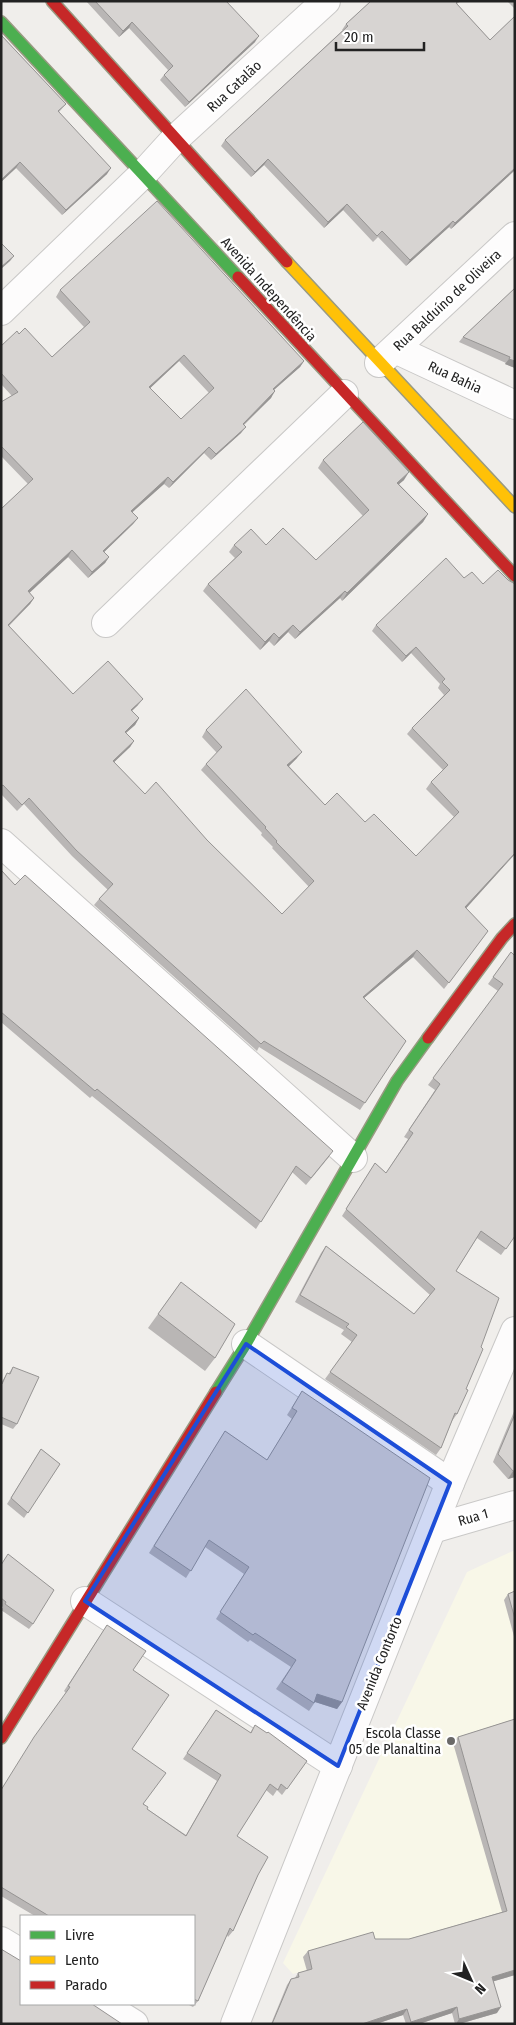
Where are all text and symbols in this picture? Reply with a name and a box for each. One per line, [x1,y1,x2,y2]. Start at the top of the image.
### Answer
scale bar [336,20,424,52]
text: 20 m [344,28,374,46]
street label: Rua Catalão [204,57,265,116]
street label: Avenida Independência [217,234,320,345]
street label: Rua Balduíno de Oliveira [390,246,505,355]
street label: Rua Bahia [425,358,485,397]
street label: Rua 1 [456,1505,490,1530]
street label: Avenida Contorto [353,1614,406,1712]
place label: Escola Classe 05 de Planaltina [348,1725,441,1758]
marker: Escola Classe 05 de Planaltina [445,1735,457,1747]
legend [20,1915,195,2005]
text: Livre [65,1926,94,1944]
text: Lento [65,1951,99,1969]
north arrow [446,1955,496,2005]
text: Parado [65,1976,108,1994]
text: N [471,1980,489,1998]

